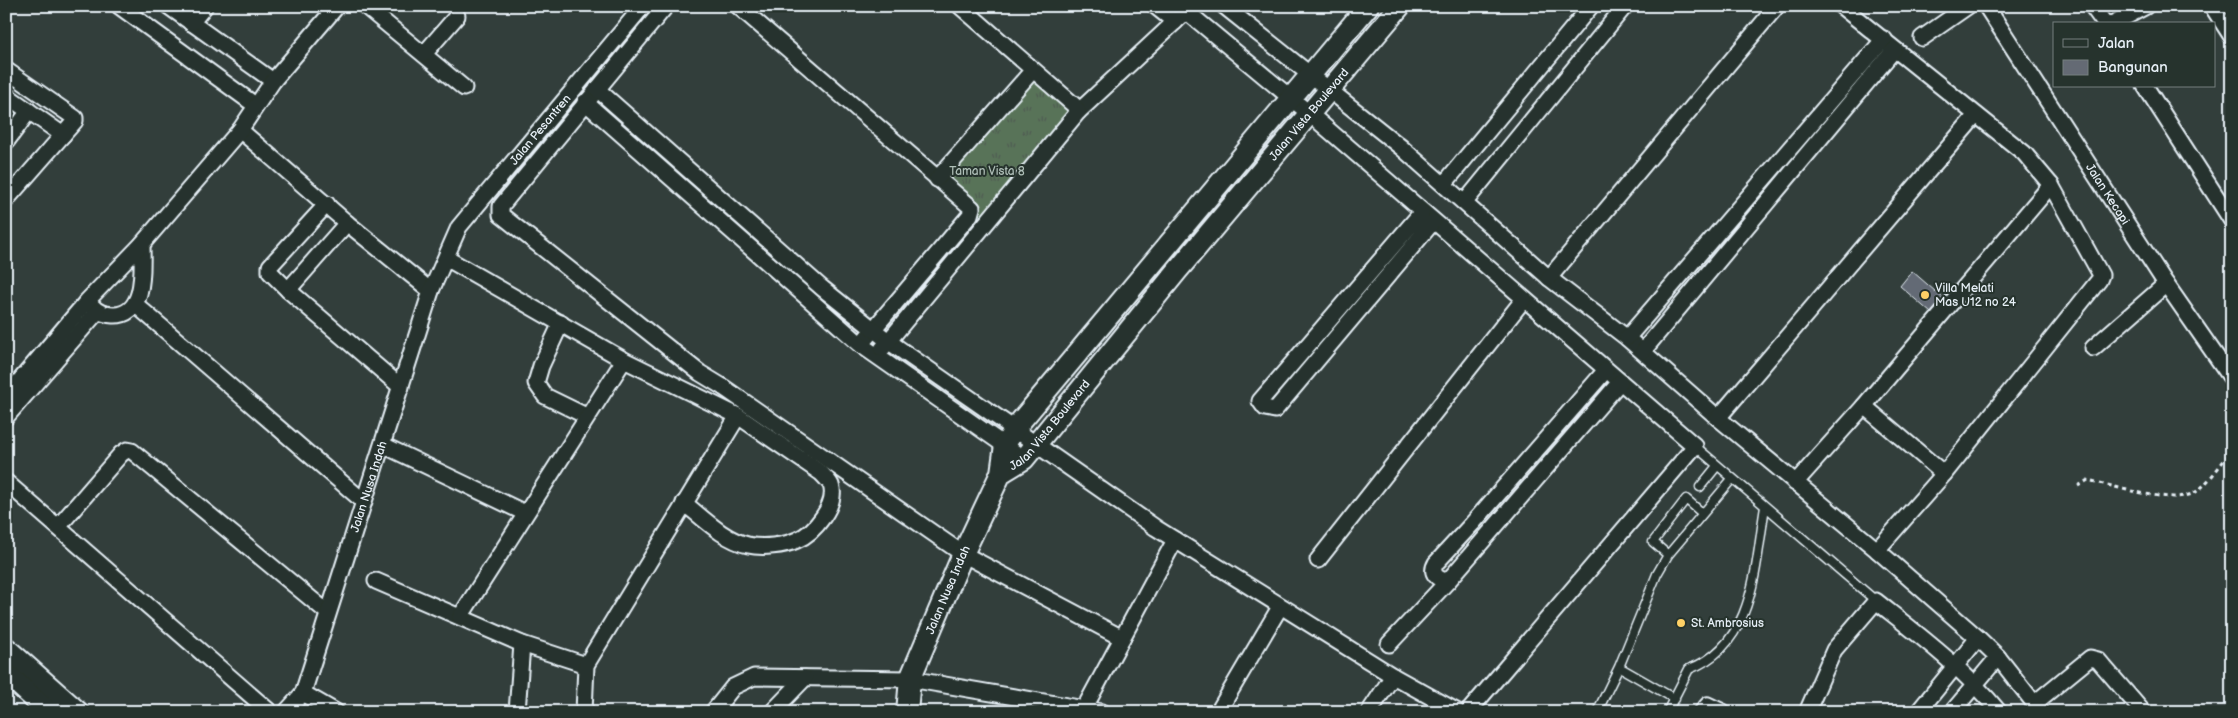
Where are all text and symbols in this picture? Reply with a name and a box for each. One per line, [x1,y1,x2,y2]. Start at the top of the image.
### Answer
legend [2053,22,2216,88]
text: Jalan [2098,34,2134,53]
text: Bangunan [2098,58,2168,77]
street label: Jalan Vista Boulevard [1266,65,1352,164]
street label: Jalan Pesantren [507,91,574,168]
street label: Jalan Kecapi [2082,161,2133,228]
park label: Taman Vista 8 [949,164,1025,179]
place label: Villa Melati Mas U12 no 24 [1935,281,2017,310]
marker: Villa Melati Mas U12 no 24 [1919,289,1931,301]
street label: Jalan Vista Boulevard [1007,377,1093,474]
street label: Jalan Nusa Indah [348,439,391,534]
street label: Jalan Nusa Indah [923,543,974,637]
place label: St. Ambrosius [1691,616,1764,631]
marker: St. Ambrosius [1675,617,1687,629]

